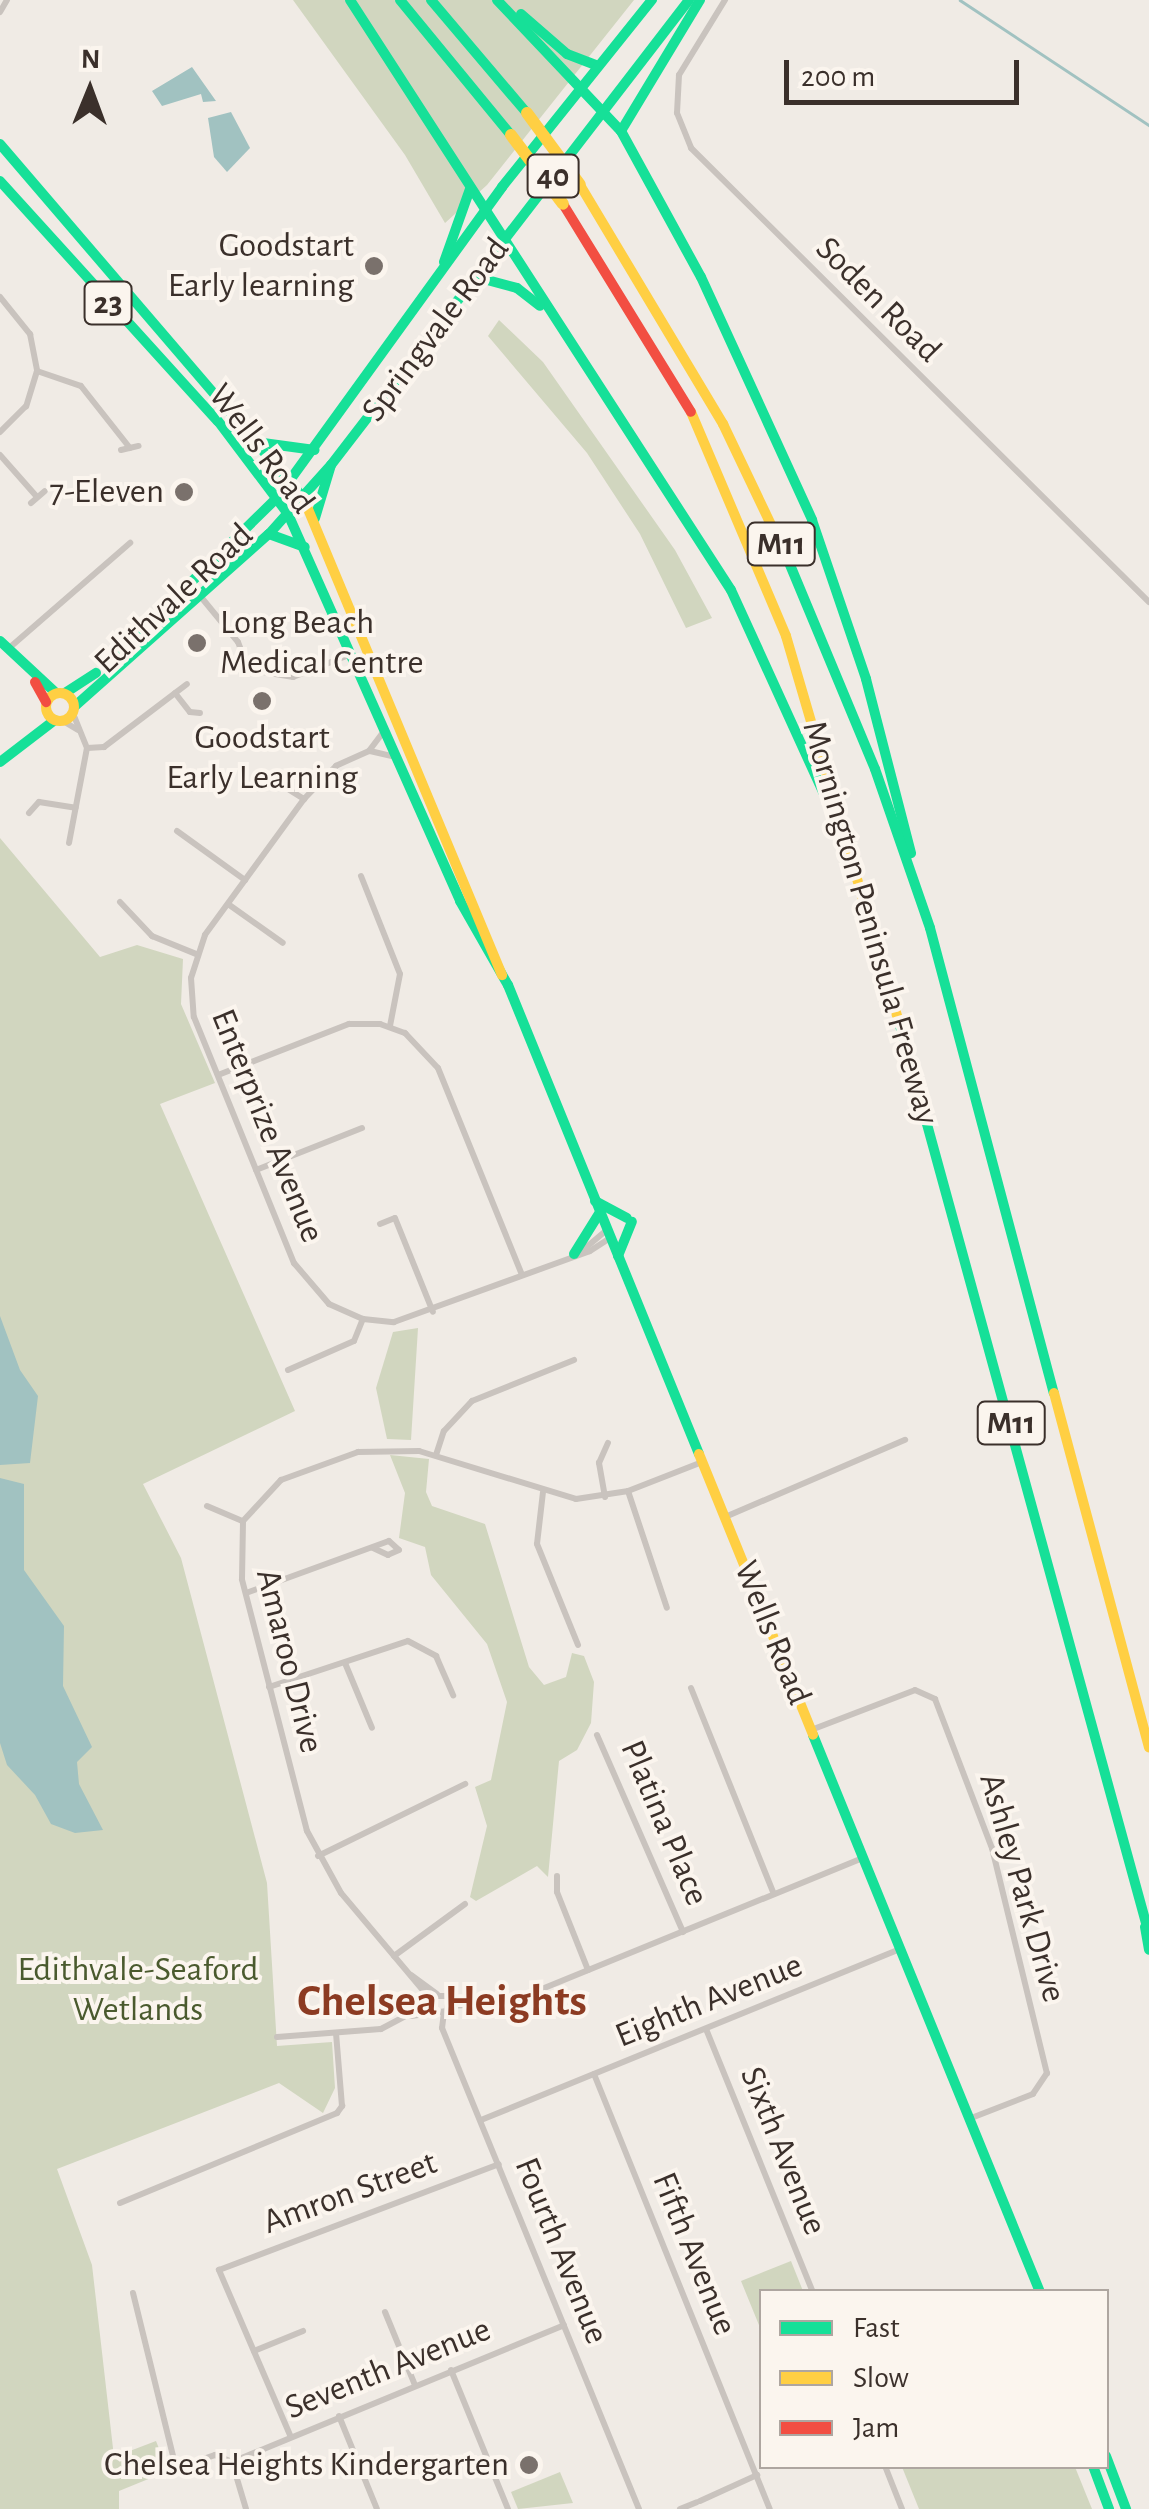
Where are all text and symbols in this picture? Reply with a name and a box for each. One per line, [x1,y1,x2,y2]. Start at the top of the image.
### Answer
north arrow [40,40,140,140]
scale bar [789,40,1024,102]
text: N [81,46,101,74]
text: 200 m [801,62,875,92]
road number: 40 [526,149,580,203]
place label: Goodstart Early learning [168,225,354,307]
street label: Soden Road [806,228,950,372]
street label: Springvale Road [353,230,519,430]
marker: Goodstart Early learning [363,255,385,277]
road number: 23 [83,276,133,330]
street label: Wells Road [199,376,323,522]
place label: 7-Eleven [50,471,164,513]
marker: 7-Eleven [173,481,195,503]
street label: Edithvale Road [86,515,262,683]
road number: M11 [746,517,816,571]
place label: Long Beach Medical Centre [220,602,424,684]
marker: Long Beach Medical Centre [184,630,210,656]
marker: Goodstart Early Learning [251,690,273,712]
street label: Mornington Peninsula Freeway [792,716,948,1130]
place label: Goodstart Early Learning [166,717,358,799]
street label: Enterprize Avenue [201,1003,333,1249]
road number: M11 [976,1396,1046,1450]
street label: Wells Road [724,1555,820,1711]
street label: Amaroo Drive [246,1565,332,1757]
street label: Platina Place [610,1734,718,1912]
street label: Ashley Park Drive [969,1769,1075,2007]
street label: Eighth Avenue [609,1944,809,2058]
park label: Edithvale-Seaford Wetlands [17,1949,259,2031]
district label: Chelsea Heights [297,1975,587,2029]
street label: Sixth Avenue [730,2061,836,2241]
street label: Amron Street [257,2142,443,2244]
street label: Fourth Avenue [505,2152,617,2350]
street label: Fifth Avenue [642,2167,746,2341]
legend [759,2289,1109,2469]
street label: Seventh Avenue [279,2309,497,2429]
text: Fast [853,2313,900,2343]
text: Slow [853,2363,909,2393]
text: Jam [853,2413,899,2443]
place label: Chelsea Heights Kindergarten [104,2444,509,2486]
marker: Chelsea Heights Kindergarten [518,2454,540,2476]

